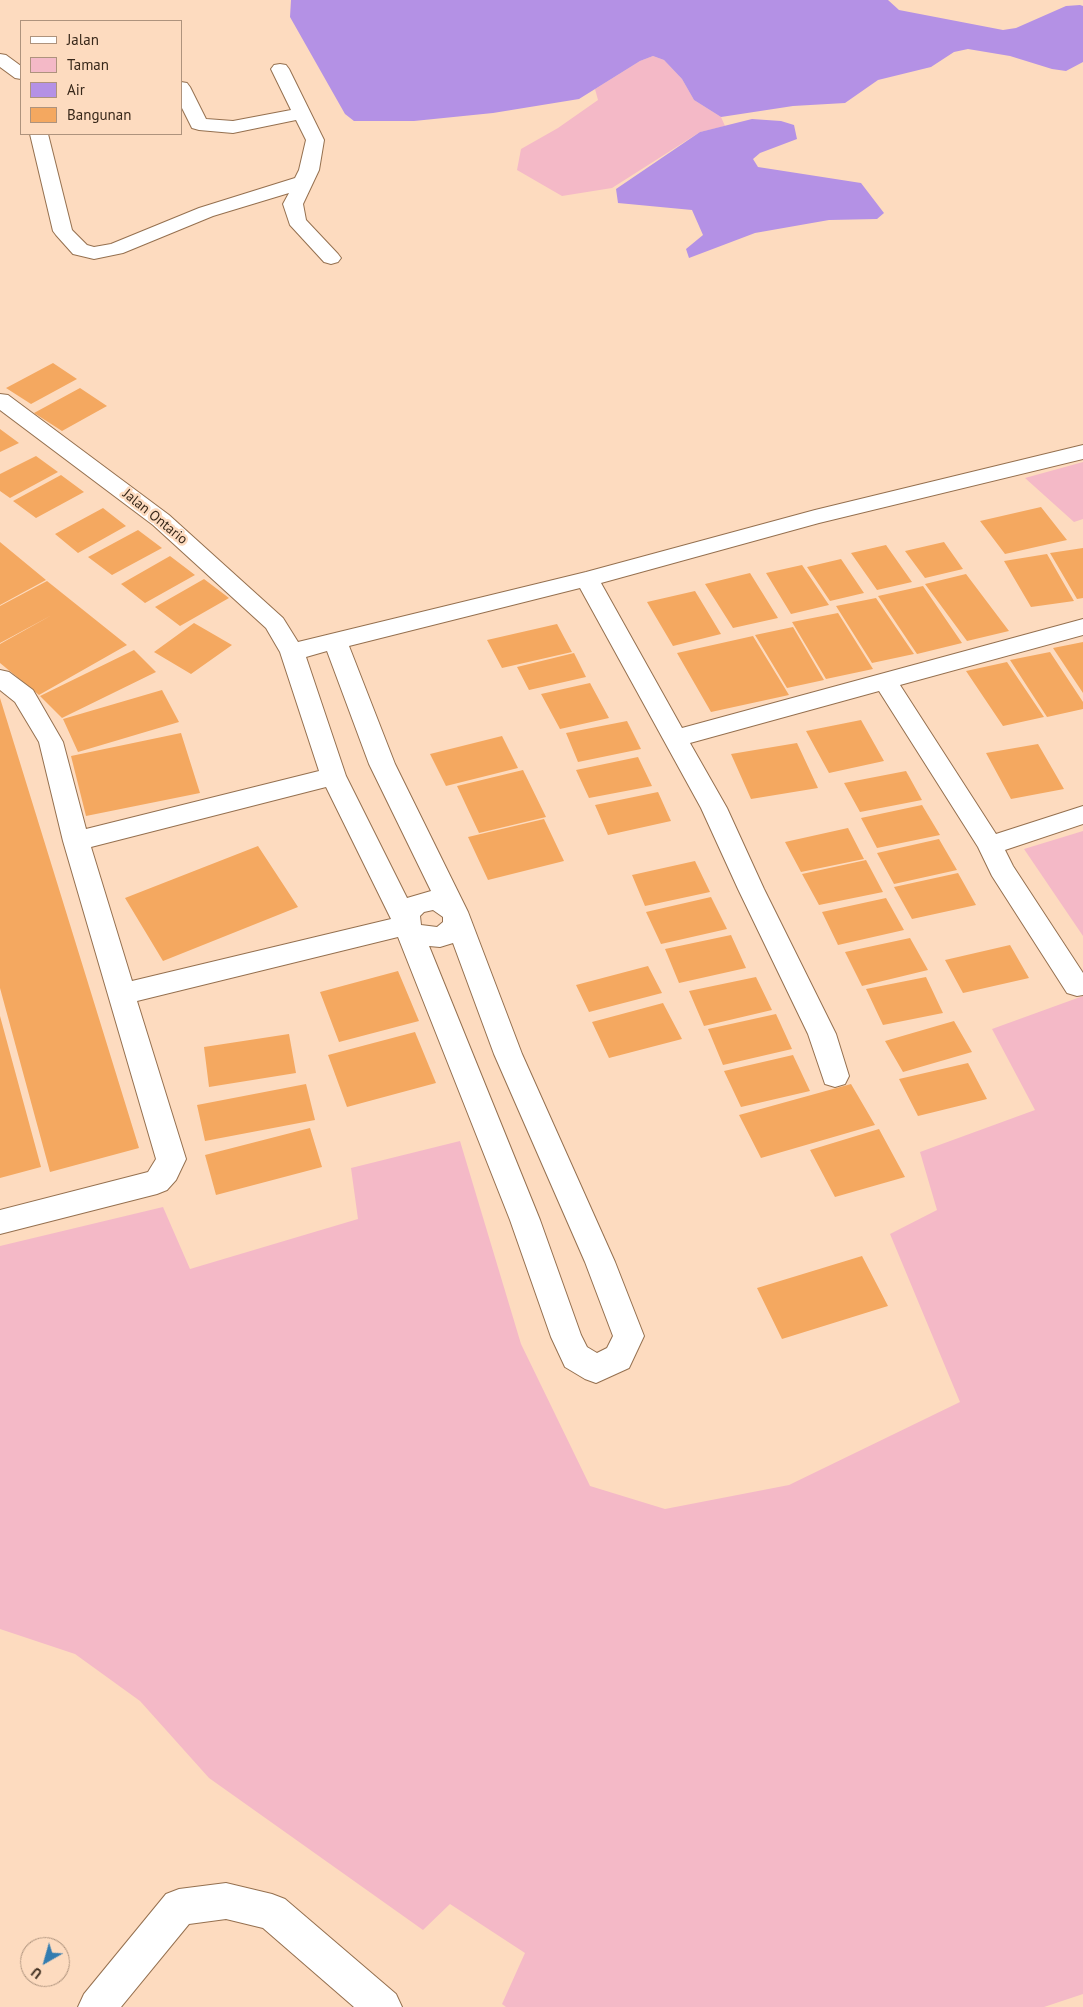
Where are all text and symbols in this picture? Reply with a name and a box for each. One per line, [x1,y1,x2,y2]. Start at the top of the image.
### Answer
legend [20,20,182,135]
text: Jalan [67,30,99,49]
text: Taman [67,55,109,74]
text: Air [67,80,85,99]
text: Bangunan [67,105,131,124]
street label: Jalan Ontario [119,486,191,548]
north arrow [20,1937,70,1987]
text: U [27,1963,45,1983]

